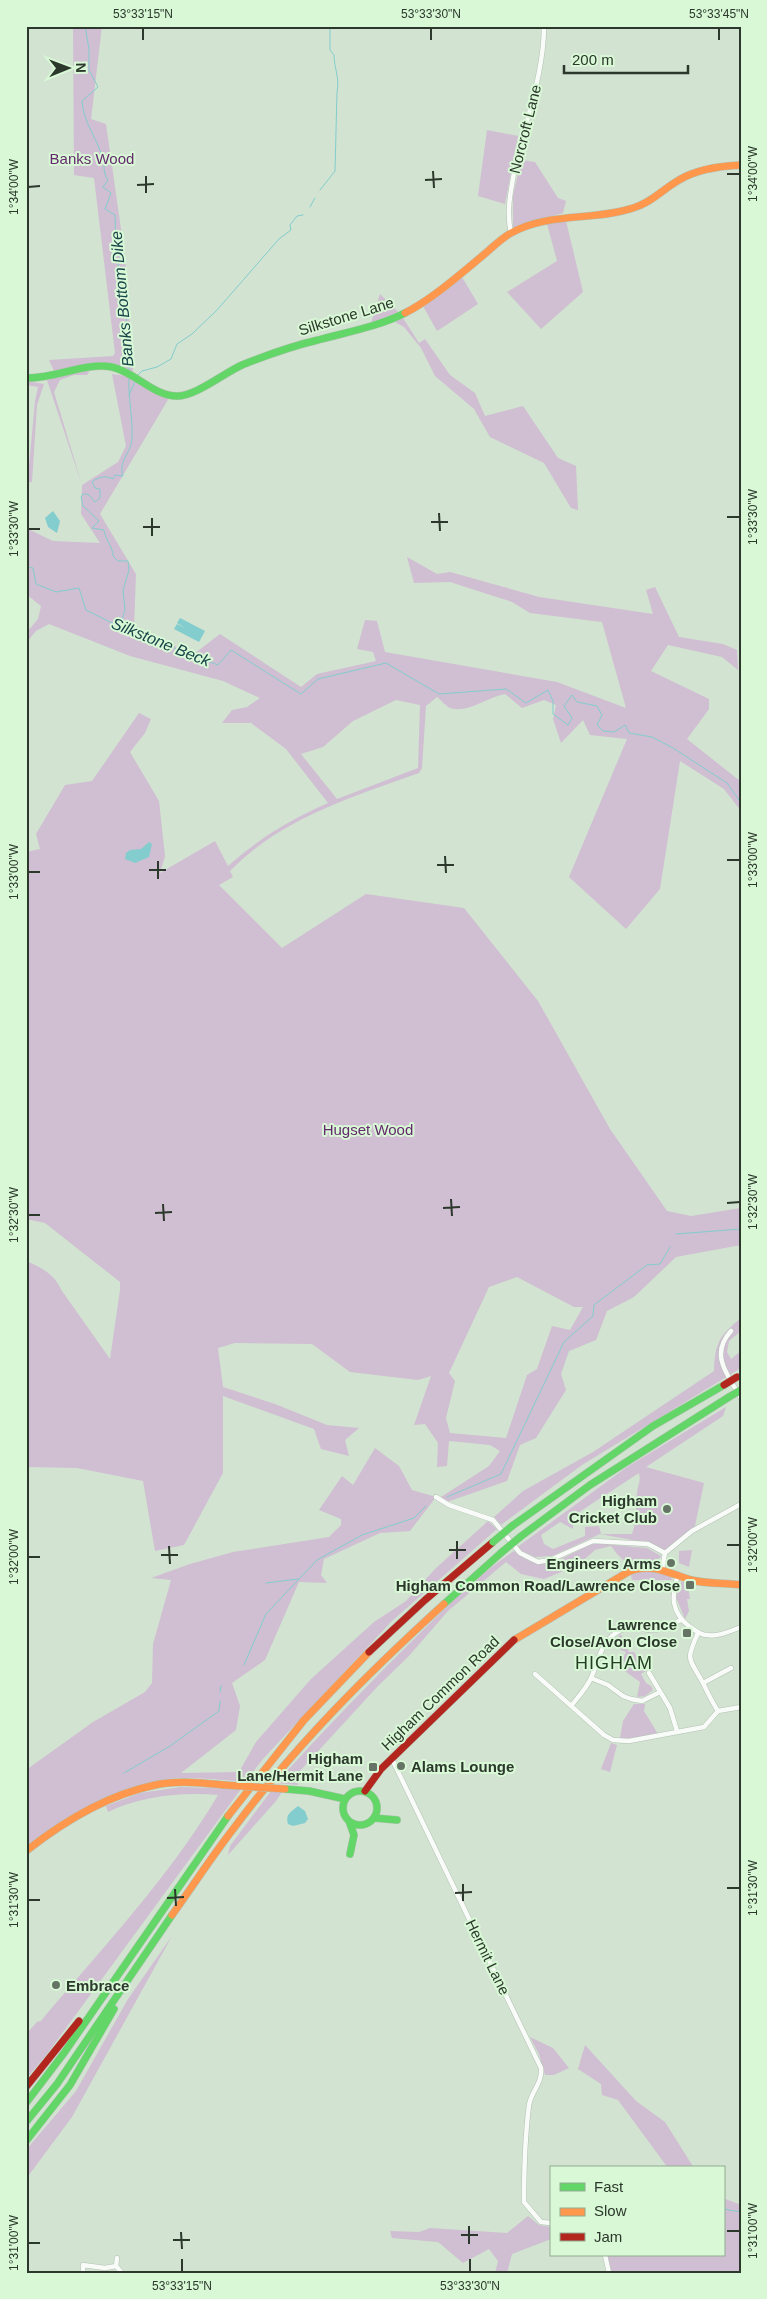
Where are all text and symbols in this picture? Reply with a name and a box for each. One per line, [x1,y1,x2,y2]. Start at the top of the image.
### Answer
text: 53°33'15"N [113,7,173,21]
text: 53°33'30"N [401,7,461,21]
text: 53°33'45"N [689,7,749,21]
north arrow [42,42,92,92]
scale bar [564,42,688,74]
text: 200 m [572,51,614,68]
text: N [73,63,89,73]
street label: Norcroft Lane [506,83,544,175]
text: 1°34'00"W [746,145,760,202]
park label: Banks Wood [50,150,134,167]
text: 1°34'00"W [7,158,21,215]
water label: Banks Bottom Dike [108,230,136,368]
street label: Silkstone Lane [296,293,396,339]
text: 1°33'30"W [746,488,760,545]
text: 1°33'30"W [7,500,21,557]
water label: Silkstone Beck [109,614,214,670]
text: 1°33'00"W [746,831,760,888]
text: 1°33'00"W [7,843,21,900]
park label: Hugset Wood [323,1121,413,1138]
text: 1°32'30"W [746,1173,760,1230]
text: 1°32'30"W [7,1186,21,1243]
place label: Higham Cricket Club [569,1492,657,1526]
marker: Higham Cricket Club [661,1503,673,1515]
text: 1°32'00"W [746,1516,760,1573]
text: 1°32'00"W [7,1528,21,1585]
place label: Engineers Arms [547,1555,661,1572]
marker: Engineers Arms [665,1557,677,1569]
place label: Higham Common Road/Lawrence Close [396,1577,680,1594]
marker: Higham Common Road/Lawrence Close [684,1579,696,1591]
place label: Lawrence Close/Avon Close [550,1616,677,1650]
marker: Lawrence Close/Avon Close [681,1627,693,1639]
street label: Higham Common Road [378,1632,502,1754]
district label: HIGHAM [575,1653,653,1673]
place label: Higham Lane/Hermit Lane [237,1750,363,1784]
place label: Alams Lounge [411,1758,514,1775]
marker: Alams Lounge [395,1760,407,1772]
marker: Higham Lane/Hermit Lane [367,1761,379,1773]
text: 1°31'30"W [746,1859,760,1916]
text: 1°31'30"W [7,1871,21,1928]
street label: Hermit Lane [462,1917,514,1997]
place label: Embrace [66,1977,129,1994]
marker: Embrace [50,1979,62,1991]
legend [550,2166,724,2256]
text: Fast [594,2178,624,2195]
text: Slow [594,2202,627,2219]
text: 1°31'00"W [746,2202,760,2259]
text: 1°31'00"W [7,2214,21,2271]
text: Jam [594,2228,622,2245]
text: 53°33'15"N [152,2279,212,2293]
text: 53°33'30"N [440,2279,500,2293]

